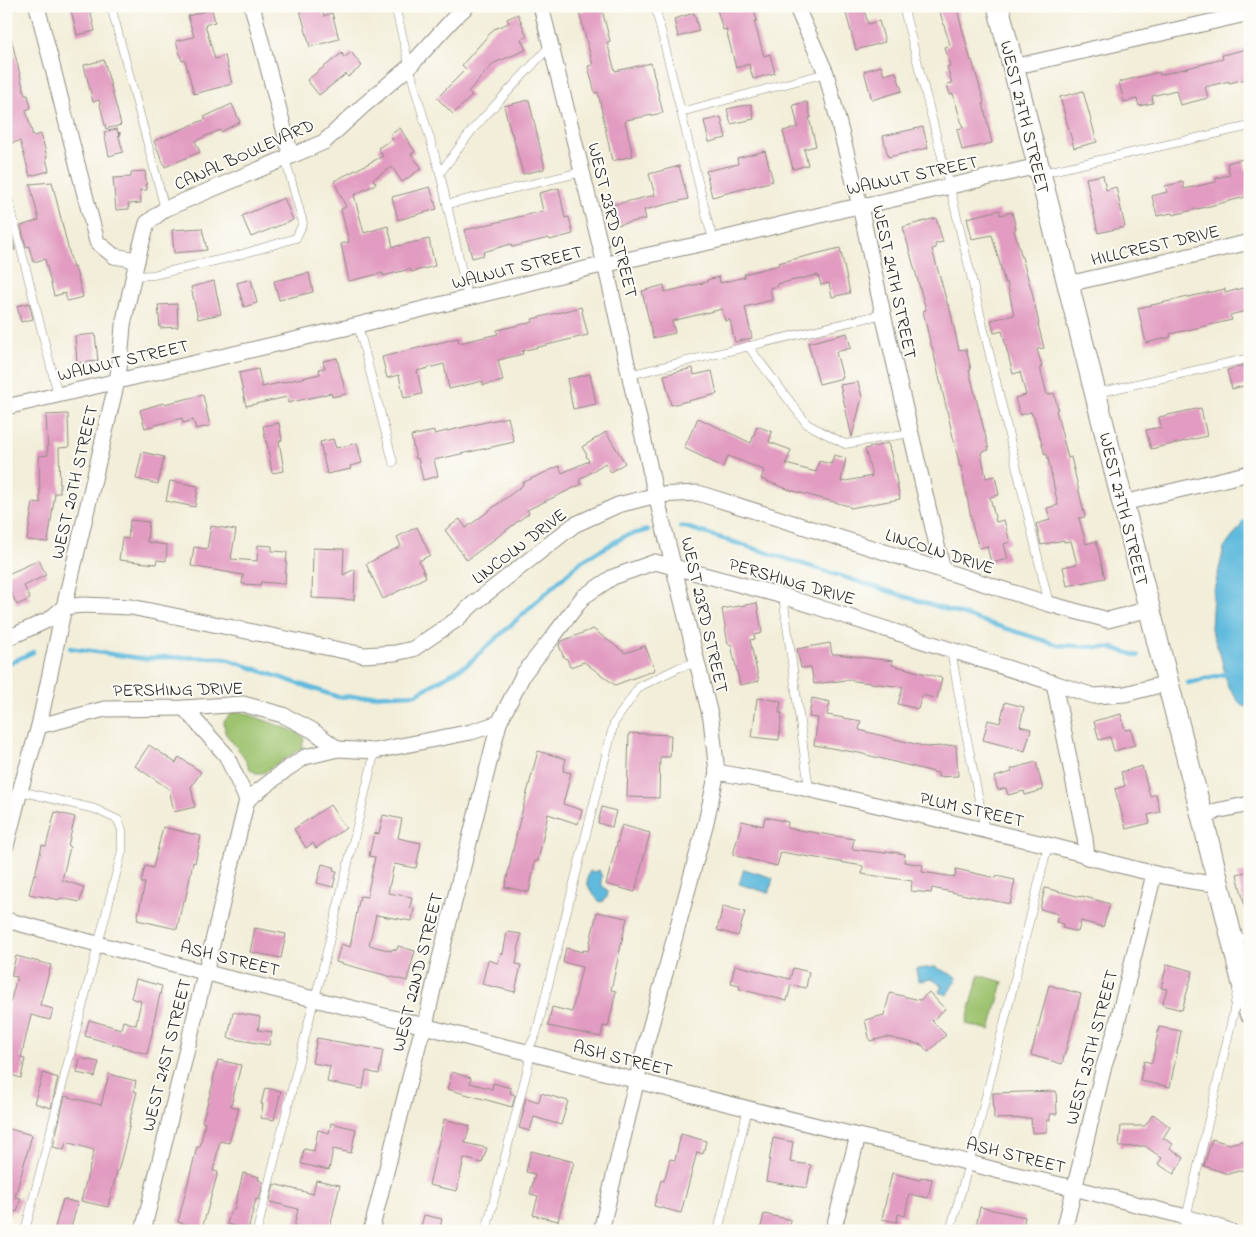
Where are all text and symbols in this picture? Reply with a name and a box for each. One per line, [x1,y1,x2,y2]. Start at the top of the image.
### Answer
street label: WEST 27TH STREET [991,38,1055,197]
street label: CANAL BOULEVARD [171,113,319,198]
street label: WEST 23RD STREET [579,140,643,301]
street label: WALNUT STREET [844,150,981,204]
street label: WEST 24TH STREET [864,203,922,362]
street label: HILLCREST DRIVE [1089,220,1222,274]
street label: WALNUT STREET [449,240,586,298]
street label: WALNUT STREET [55,334,192,390]
street label: WEST 20TH STREET [46,403,106,562]
street label: WEST 27TH STREET [1090,430,1154,589]
street label: LINCOLN DRIVE [467,503,573,592]
street label: LINCOLN DRIVE [882,523,997,583]
street label: WEST 23RD STREET [672,535,734,696]
street label: PERSHING DRIVE [725,552,858,613]
street label: PERSHING DRIVE [113,677,243,705]
street label: PLUM STREET [917,786,1026,836]
street label: WEST 22ND STREET [387,890,451,1055]
street label: ASH STREET [177,935,282,985]
street label: WEST 25TH STREET [1060,967,1126,1128]
street label: WEST 21ST STREET [136,977,199,1134]
street label: ASH STREET [570,1035,675,1085]
street label: ASH STREET [963,1132,1068,1182]

